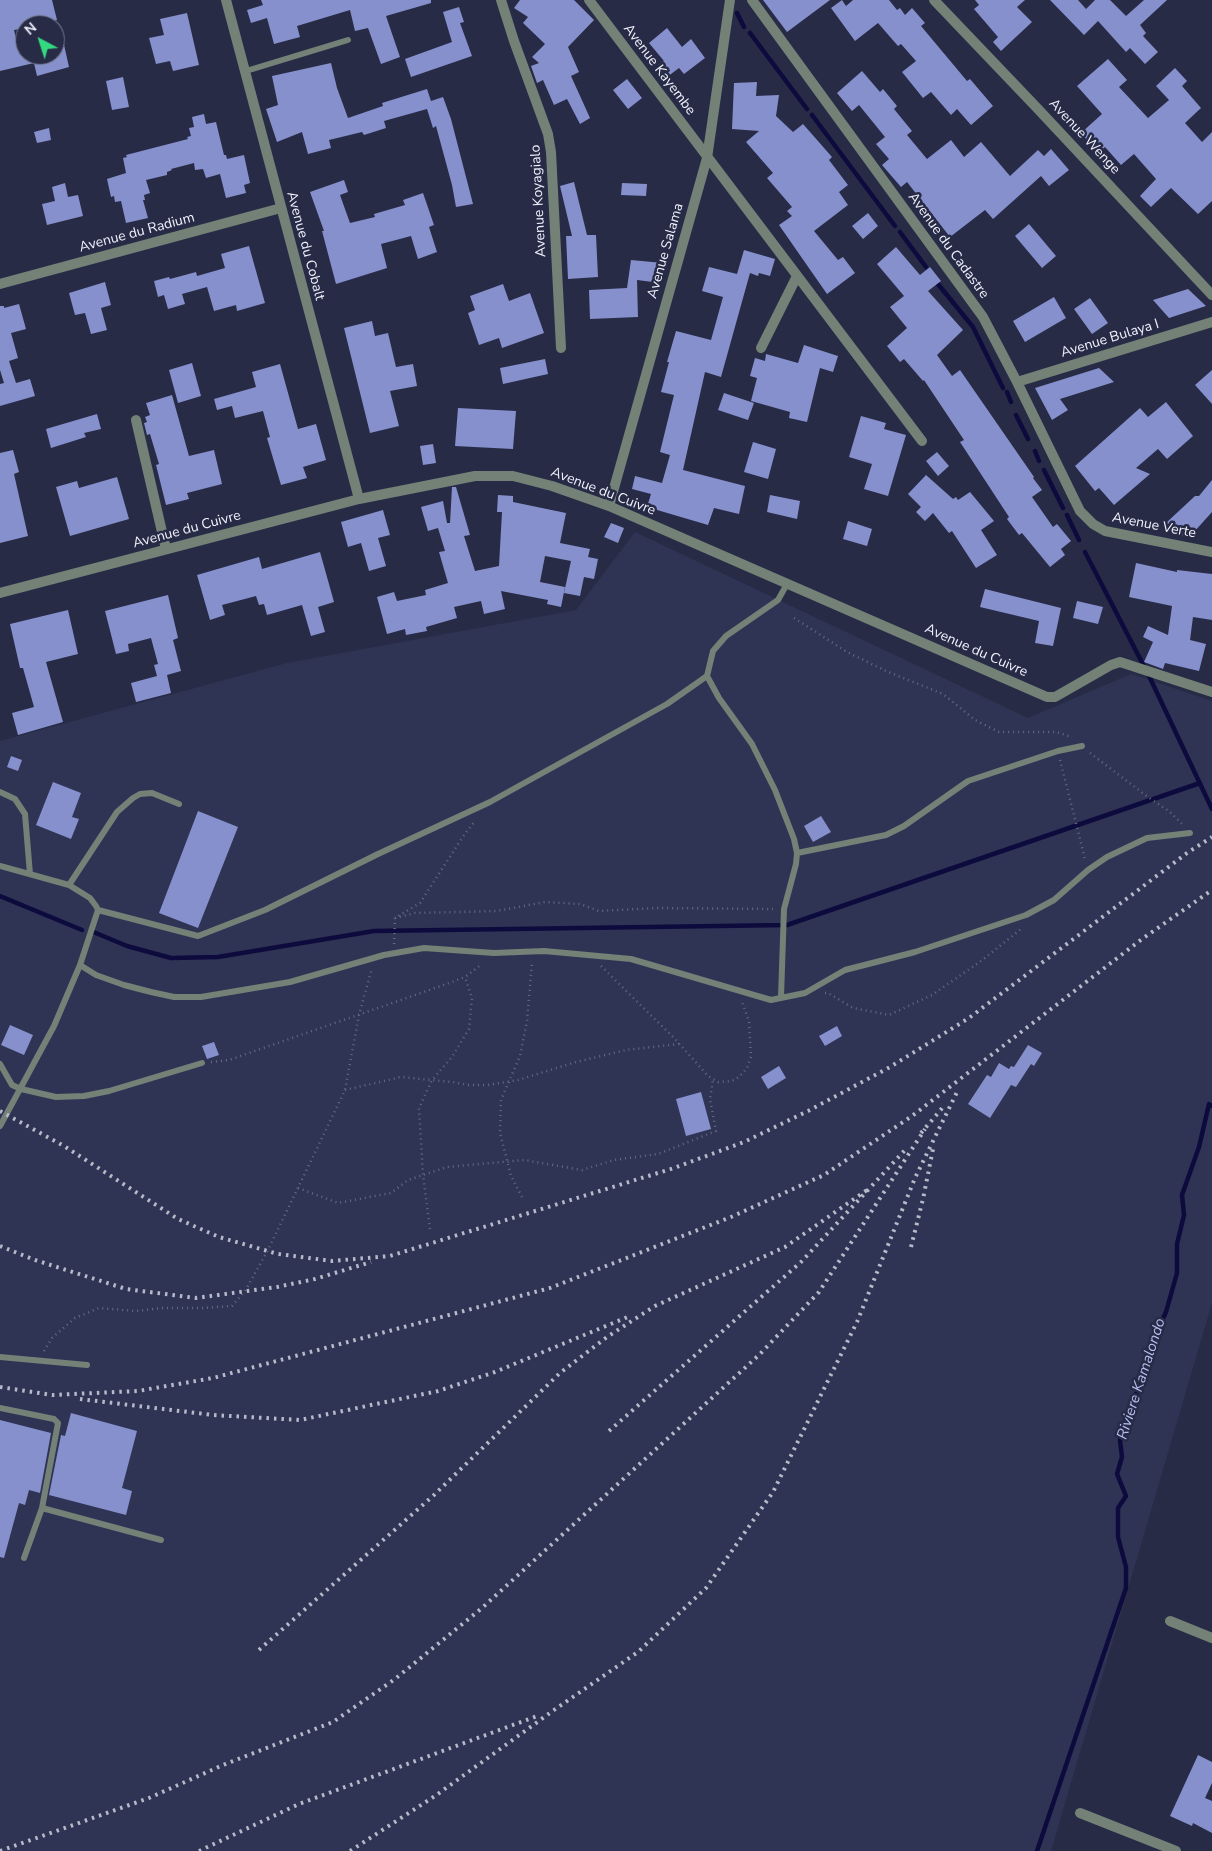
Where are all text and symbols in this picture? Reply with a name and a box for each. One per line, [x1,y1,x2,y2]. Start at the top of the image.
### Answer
north arrow [15,15,65,65]
text: N [21,18,41,40]
street label: Avenue Kayembe [619,21,699,119]
street label: Avenue Wenge [1045,96,1123,178]
street label: Avenue Koyagialo [528,144,550,258]
street label: Avenue du Cobalt [282,190,328,302]
street label: Avenue du Cadastre [904,190,992,302]
street label: Avenue Salama [644,201,688,301]
street label: Avenue du Radium [77,210,197,256]
street label: Avenue Bulaya I [1059,316,1161,362]
street label: Avenue du Cuivre [548,464,658,520]
street label: Avenue du Cuivre [131,508,243,552]
street label: Avenue Verte [1111,510,1197,542]
street label: Avenue du Cuivre [922,621,1030,681]
water label: Riviere Kamalondo [1114,1316,1170,1442]

